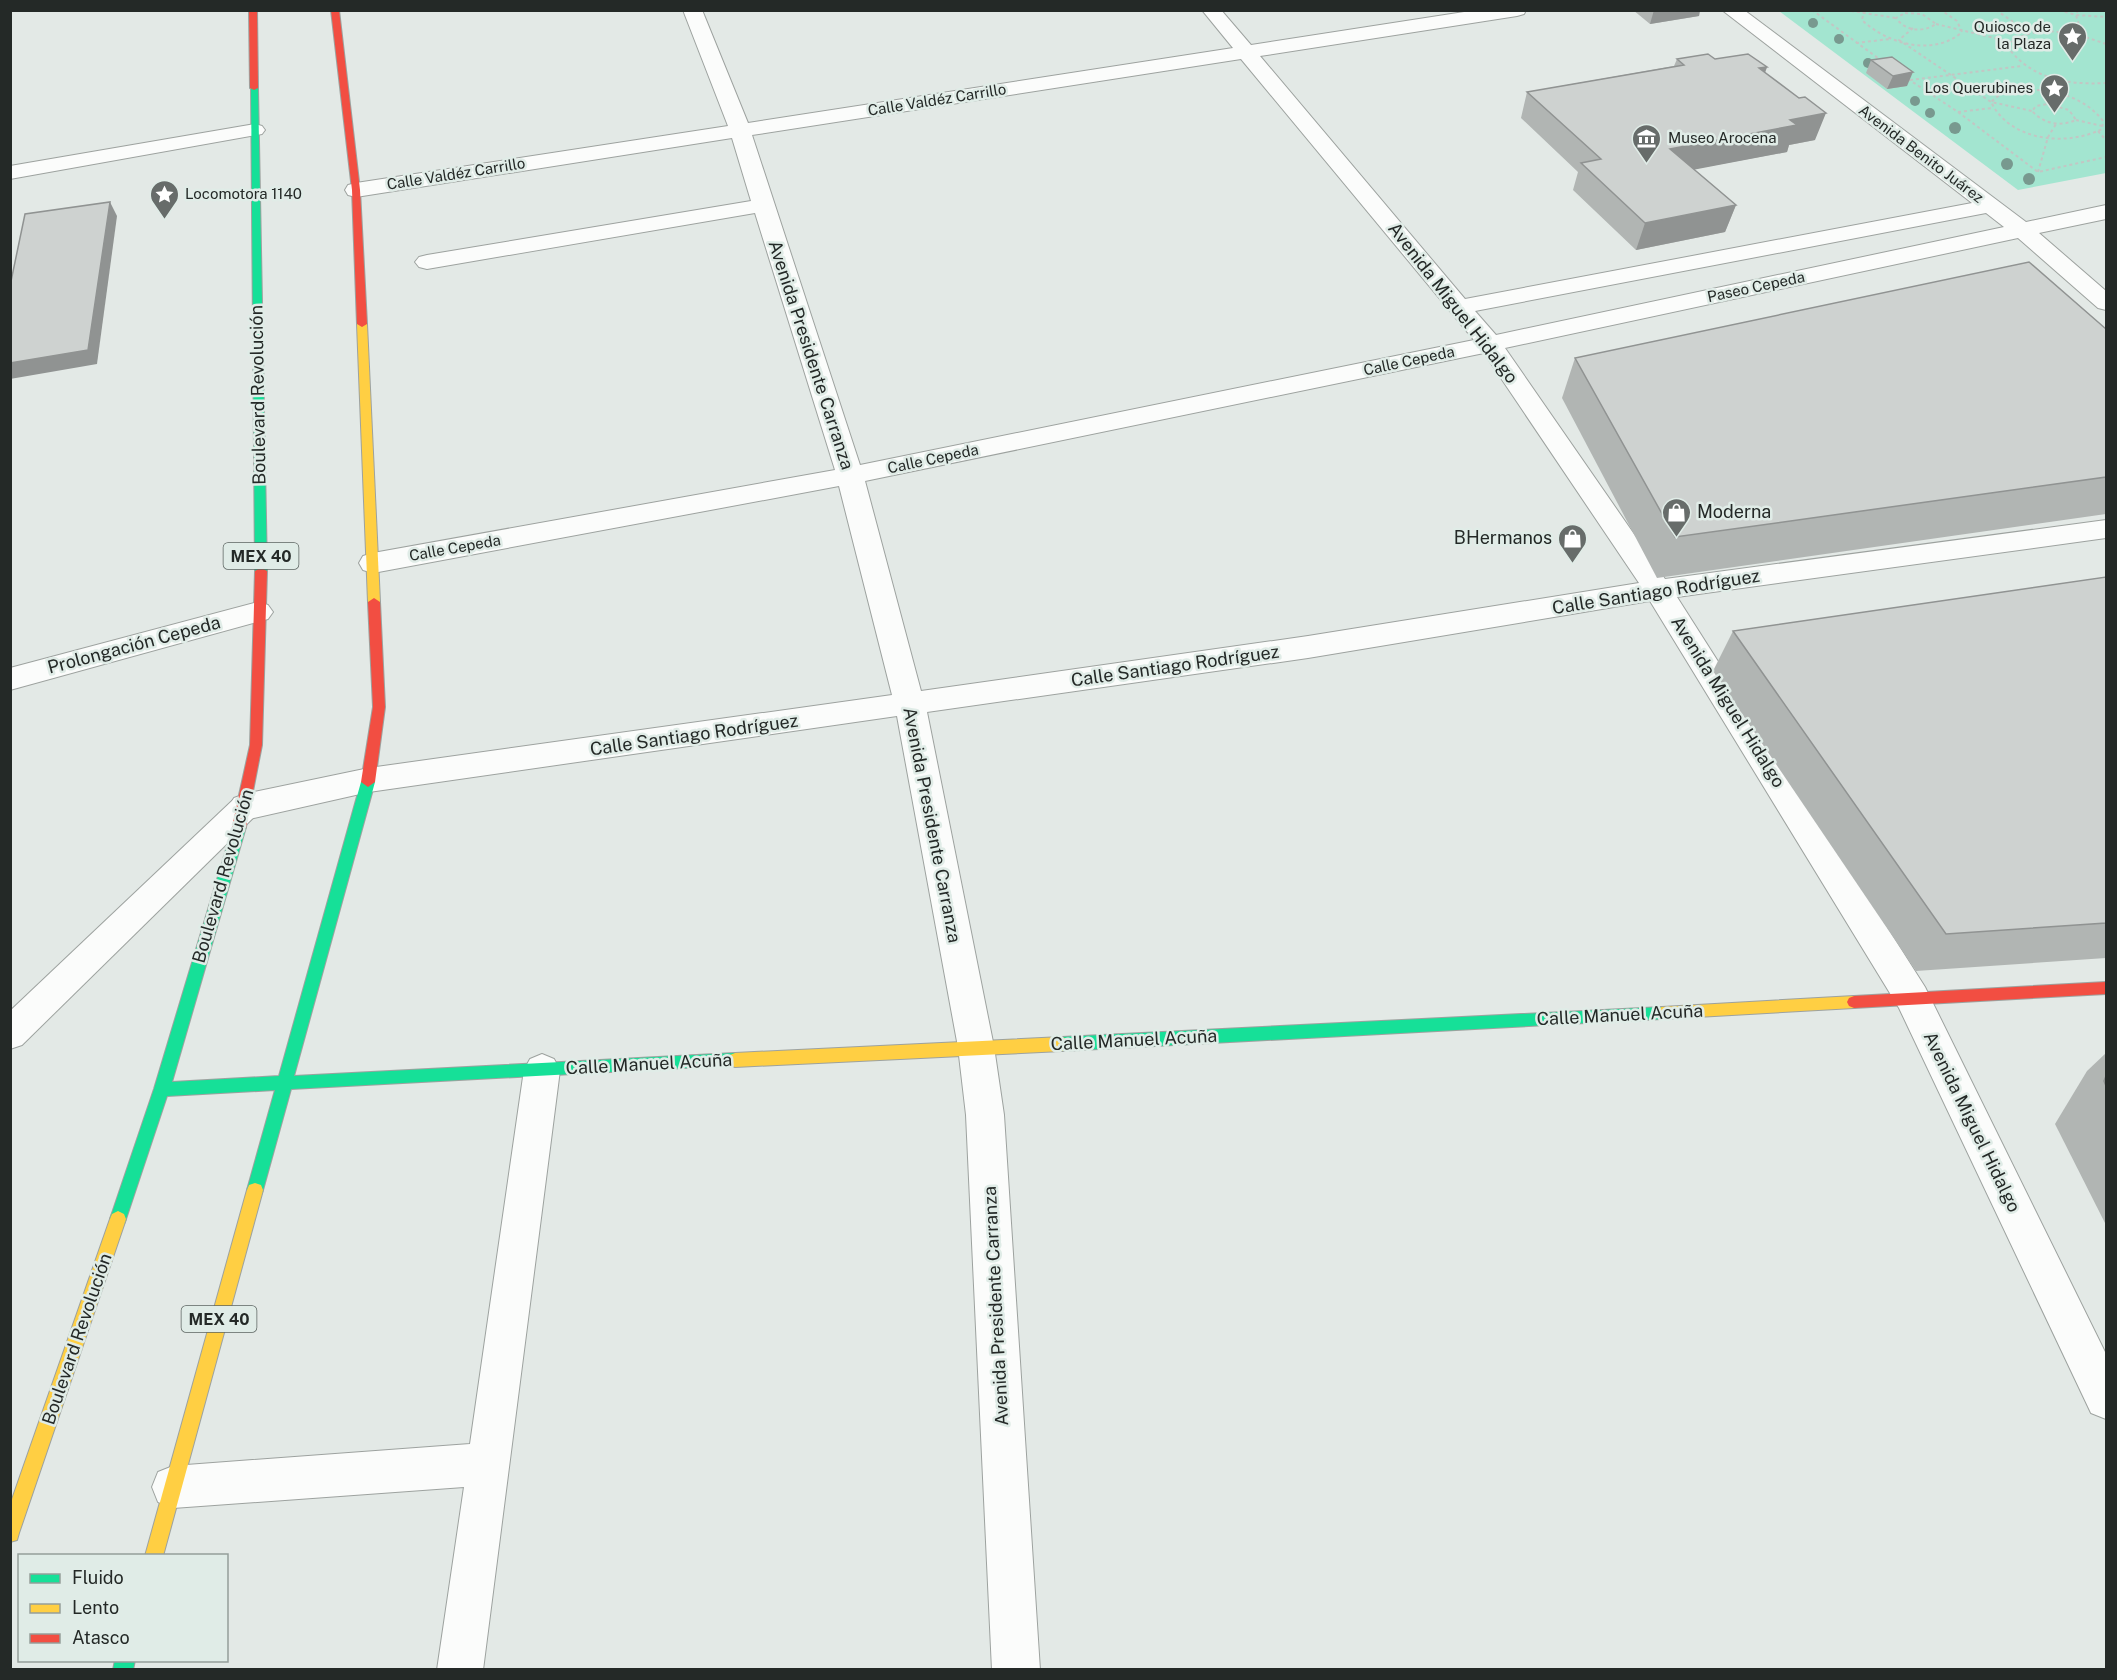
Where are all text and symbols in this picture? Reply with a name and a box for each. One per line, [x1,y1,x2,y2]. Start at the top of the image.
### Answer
place label: Quiosco de la Plaza [1974,18,2051,52]
place icon: Quiosco de la Plaza [2056,20,2088,62]
place icon: Los Querubines [2038,72,2070,114]
place label: Los Querubines [1924,79,2033,96]
street label: Calle Valdéz Carrillo [867,80,1007,119]
street label: Avenida Benito Juárez [1856,101,1987,206]
museum icon: Museo Arocena [1631,122,1663,164]
place label: Museo Arocena [1668,129,1777,146]
street label: Calle Valdéz Carrillo [386,154,526,193]
place icon: Locomotora 1140 [148,178,180,220]
place label: Locomotora 1140 [185,185,302,202]
street label: Avenida Miguel Hidalgo [1384,218,1523,387]
street label: Avenida Presidente Carranza [764,238,859,472]
street label: Paseo Cepeda [1706,268,1806,305]
street label: Boulevard Revolución [245,305,270,485]
street label: Calle Cepeda [1362,343,1456,378]
street label: Calle Cepeda [886,441,980,476]
shop icon: Moderna [1660,496,1692,538]
place label: Moderna [1697,501,1771,522]
shop icon: BHermanos [1557,522,1589,564]
place label: BHermanos [1454,527,1552,548]
street label: Calle Cepeda [408,531,502,564]
road number: MEX 40 [224,543,298,569]
street label: Calle Santiago Rodríguez [1551,565,1761,618]
street label: Prolongación Cepeda [45,611,223,678]
street label: Avenida Miguel Hidalgo [1667,612,1790,791]
street label: Calle Santiago Rodríguez [1070,641,1280,691]
street label: Avenida Presidente Carranza [899,705,966,945]
street label: Calle Santiago Rodríguez [589,710,799,760]
street label: Boulevard Revolución [188,786,257,965]
street label: Calle Manuel Acuña [1536,1000,1704,1029]
street label: Calle Manuel Acuña [1050,1025,1218,1054]
street label: Avenida Miguel Hidalgo [1920,1028,2025,1215]
street label: Calle Manuel Acuña [565,1049,733,1078]
street label: Avenida Presidente Carranza [979,1186,1012,1426]
street label: Boulevard Revolución [37,1250,116,1427]
road number: MEX 40 [182,1306,256,1332]
legend [18,1554,228,1662]
text: Fluido [72,1567,124,1588]
text: Lento [72,1597,119,1618]
text: Atasco [72,1627,130,1648]

